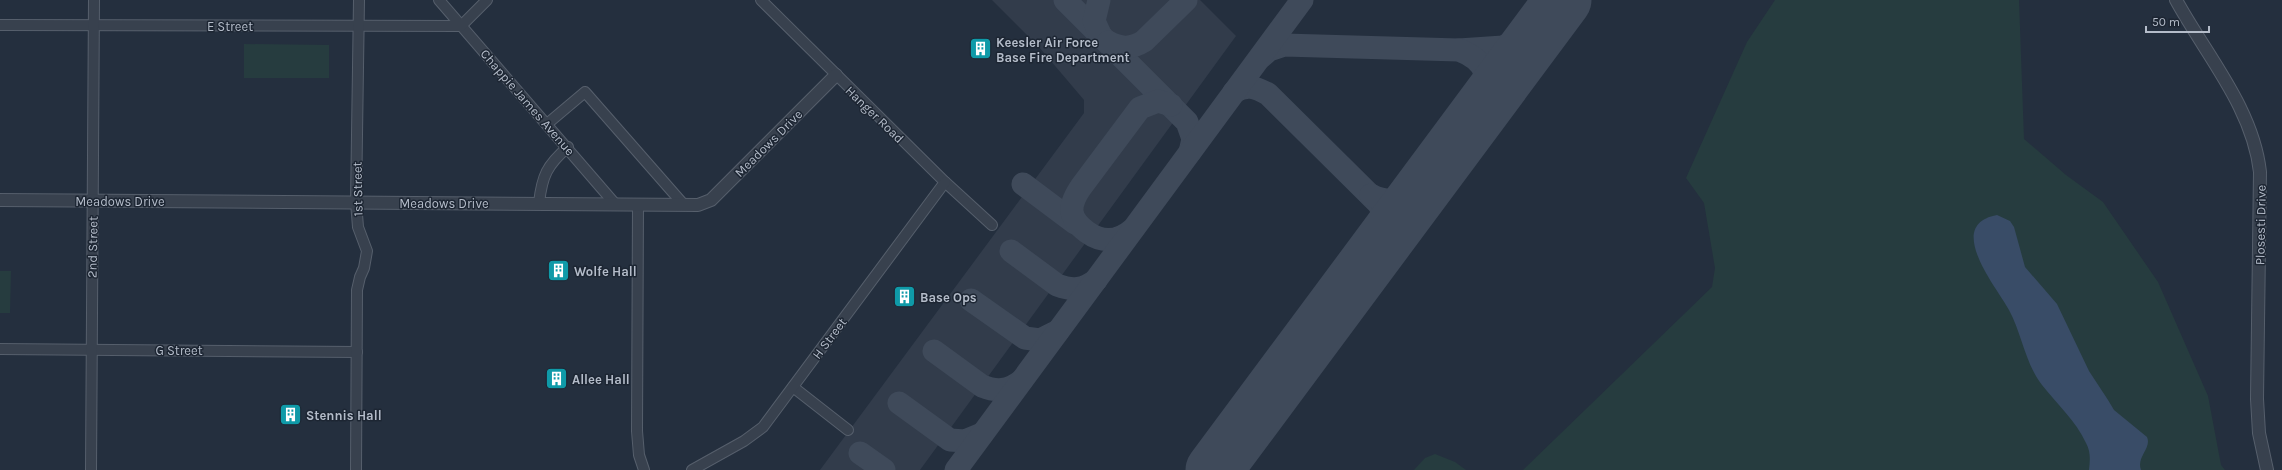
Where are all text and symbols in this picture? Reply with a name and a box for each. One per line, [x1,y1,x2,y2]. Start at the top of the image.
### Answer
scale bar [2146,8,2209,34]
text: 50 m [2152,15,2180,29]
street label: E Street [207,19,253,34]
place label: Keesler Air Force Base Fire Department [996,35,1130,65]
building icon: Keesler Air Force Base Fire Department [967,36,993,62]
street label: Chappie James Avenue [477,46,578,159]
street label: Hanger Road [842,83,907,146]
street label: Meadows Drive [731,106,805,180]
street label: 1st Street [350,161,365,217]
street label: Plosesti Drive [2252,184,2269,265]
street label: Meadows Drive [75,194,165,209]
street label: Meadows Drive [399,196,489,211]
street label: 2nd Street [84,216,101,278]
building icon: Wolfe Hall [545,258,571,284]
place label: Wolfe Hall [574,264,637,279]
building icon: Base Ops [891,284,917,310]
place label: Base Ops [920,290,977,305]
street label: H Street [809,315,850,362]
street label: G Street [155,343,203,358]
building icon: Allee Hall [543,366,569,392]
place label: Allee Hall [572,372,630,387]
building icon: Stennis Hall [278,402,304,428]
place label: Stennis Hall [306,408,382,423]

